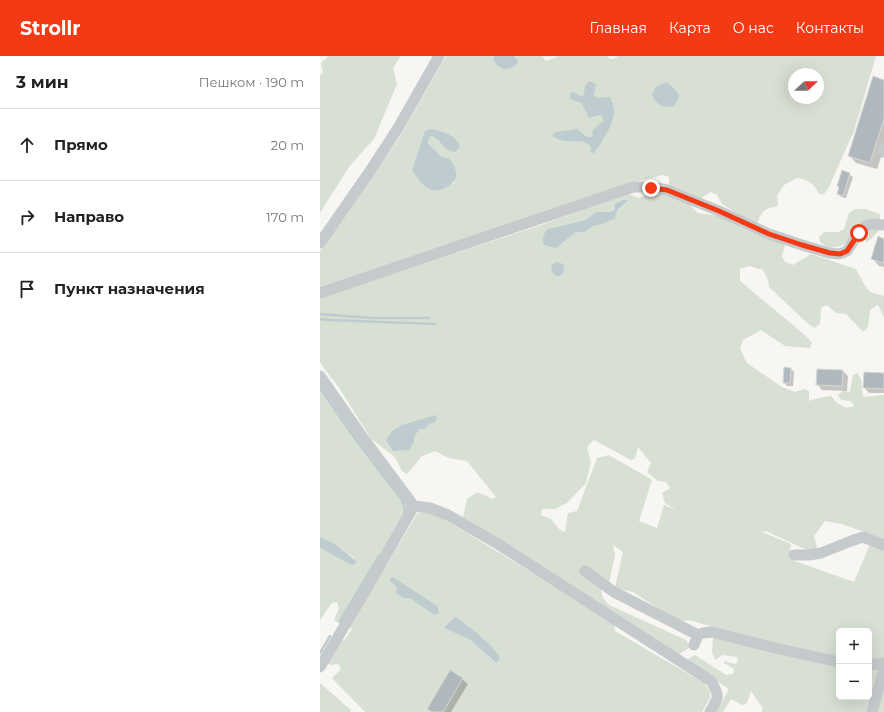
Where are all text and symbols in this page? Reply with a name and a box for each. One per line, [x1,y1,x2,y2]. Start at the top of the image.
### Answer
text: Strollr [20,17,81,40]
text: Главная [589,19,647,37]
text: Карта [669,19,711,37]
text: О нас [733,19,774,37]
text: Контакты [796,19,864,37]
north arrow [788,68,824,104]
text: 3 мин [16,72,69,92]
text: Пешком · 190 m [199,74,304,90]
icon: ahead [16,134,38,156]
text: Прямо [54,135,108,154]
text: 20 m [271,137,304,153]
route end [642,179,660,197]
icon: right [16,206,38,228]
text: Направо [54,207,124,226]
text: 170 m [266,209,304,225]
route start [850,224,868,242]
icon: arrive [16,278,38,300]
text: Пункт назначения [54,279,205,298]
map controls [836,628,872,700]
button: + [836,628,872,664]
button: − [836,664,872,700]

